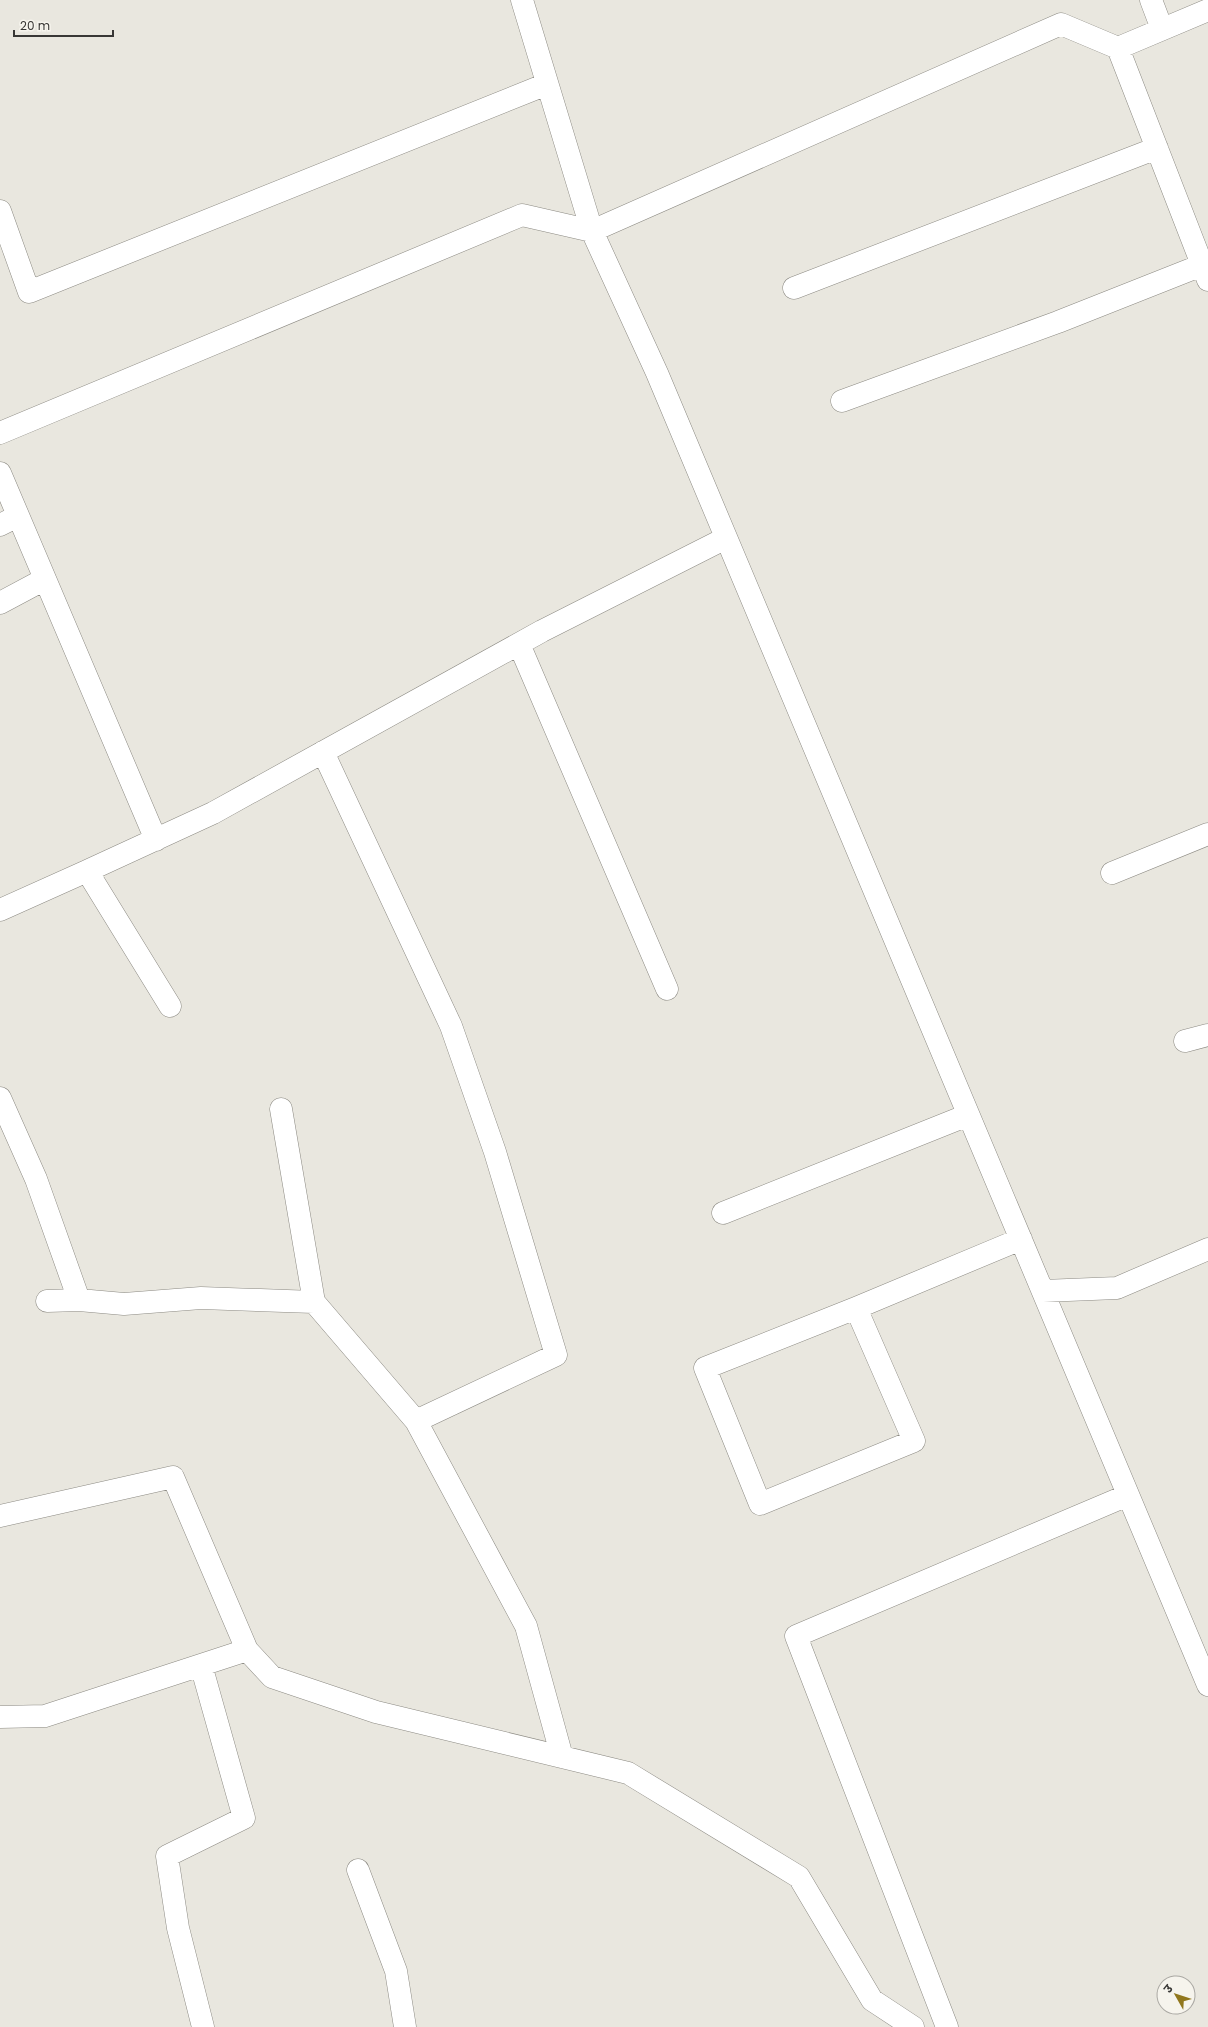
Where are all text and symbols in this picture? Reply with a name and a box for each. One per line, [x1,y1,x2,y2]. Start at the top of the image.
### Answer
scale bar [14,12,113,38]
text: 20 m [20,17,50,34]
north arrow [1156,1975,1196,2015]
text: उ [1159,1981,1177,1997]

